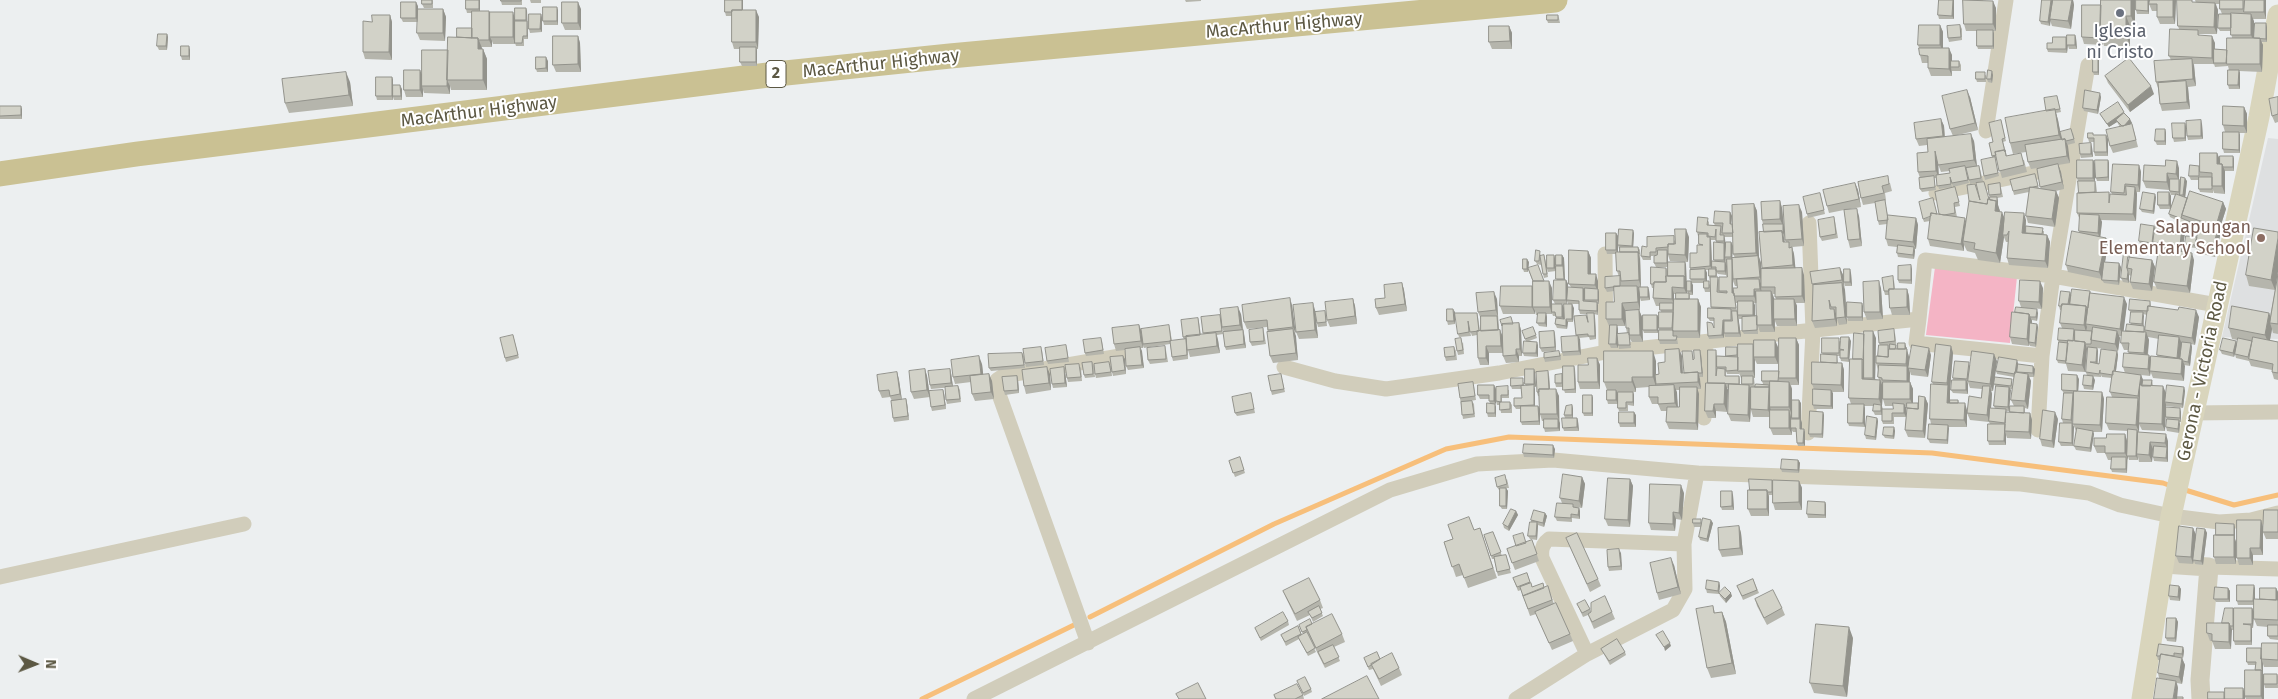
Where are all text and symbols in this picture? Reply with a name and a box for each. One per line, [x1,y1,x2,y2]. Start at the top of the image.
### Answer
marker: Iglesia ni Cristo [2114,7,2126,19]
street label: MacArthur Highway [1205,8,1363,44]
place label: Iglesia ni Cristo [2086,21,2154,64]
street label: MacArthur Highway [802,45,960,83]
road number: 2 [766,61,786,88]
street label: MacArthur Highway [400,92,558,132]
place label: Salapungan Elementary School [2099,217,2251,260]
marker: Salapungan Elementary School [2255,232,2267,244]
street label: Gerona - Victoria Road [2173,279,2233,463]
north arrow [10,639,60,689]
text: N [42,659,59,669]

